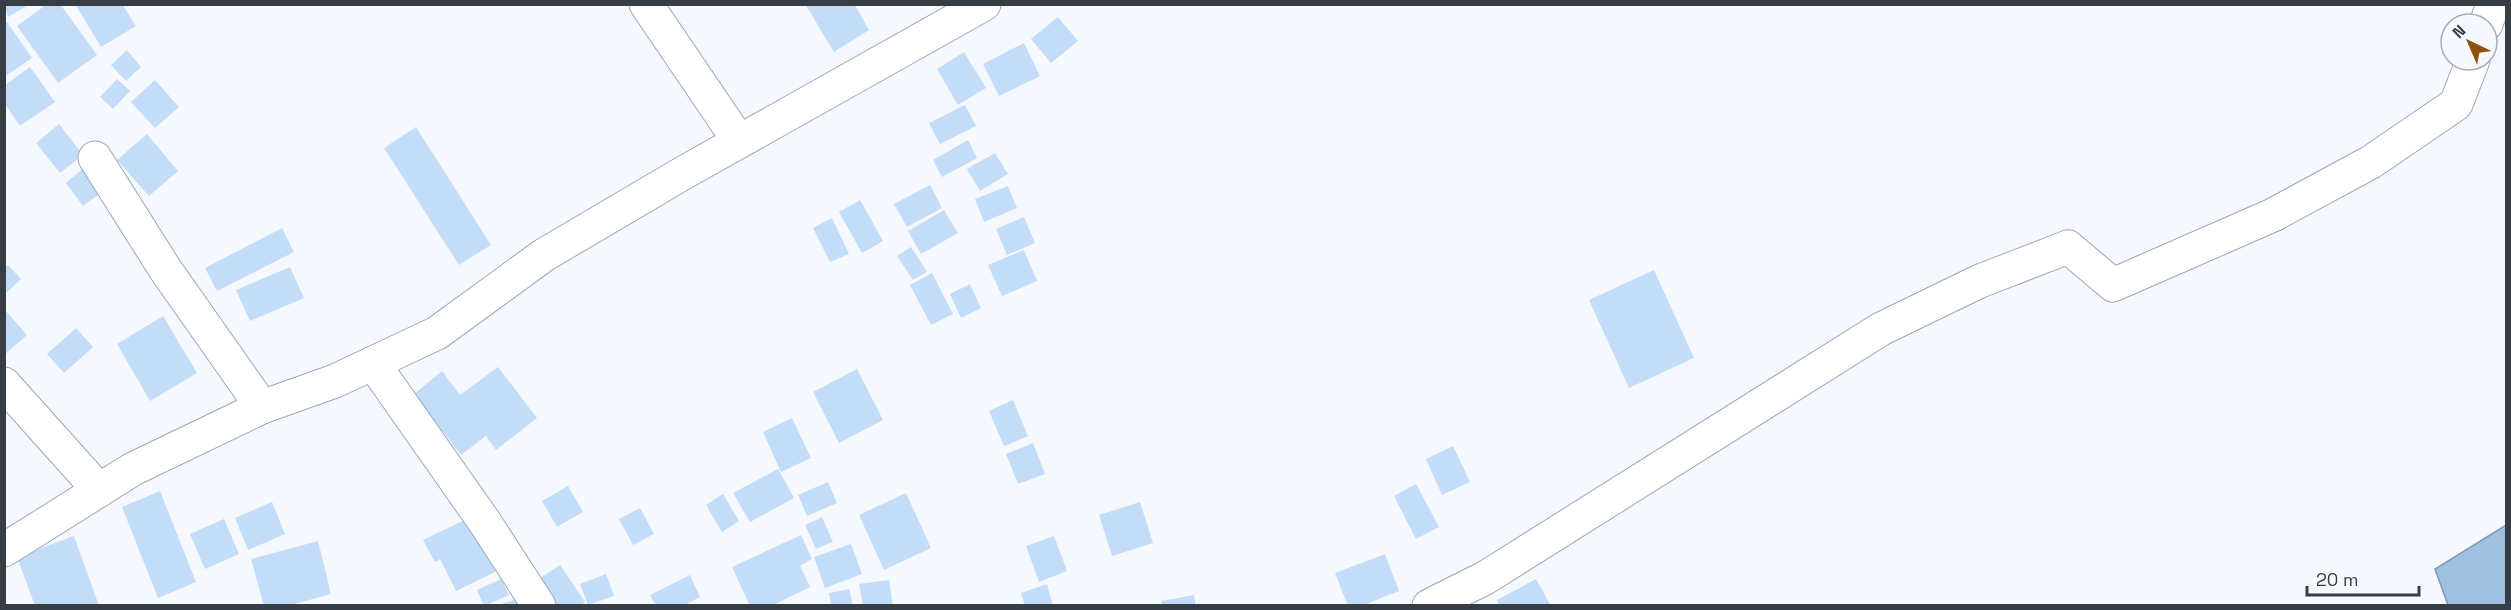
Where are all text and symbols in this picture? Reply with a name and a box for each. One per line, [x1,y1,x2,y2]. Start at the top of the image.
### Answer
north arrow [2439,12,2499,72]
text: N [2448,20,2470,43]
scale bar [2307,559,2420,597]
text: 20 m [2316,568,2359,591]

